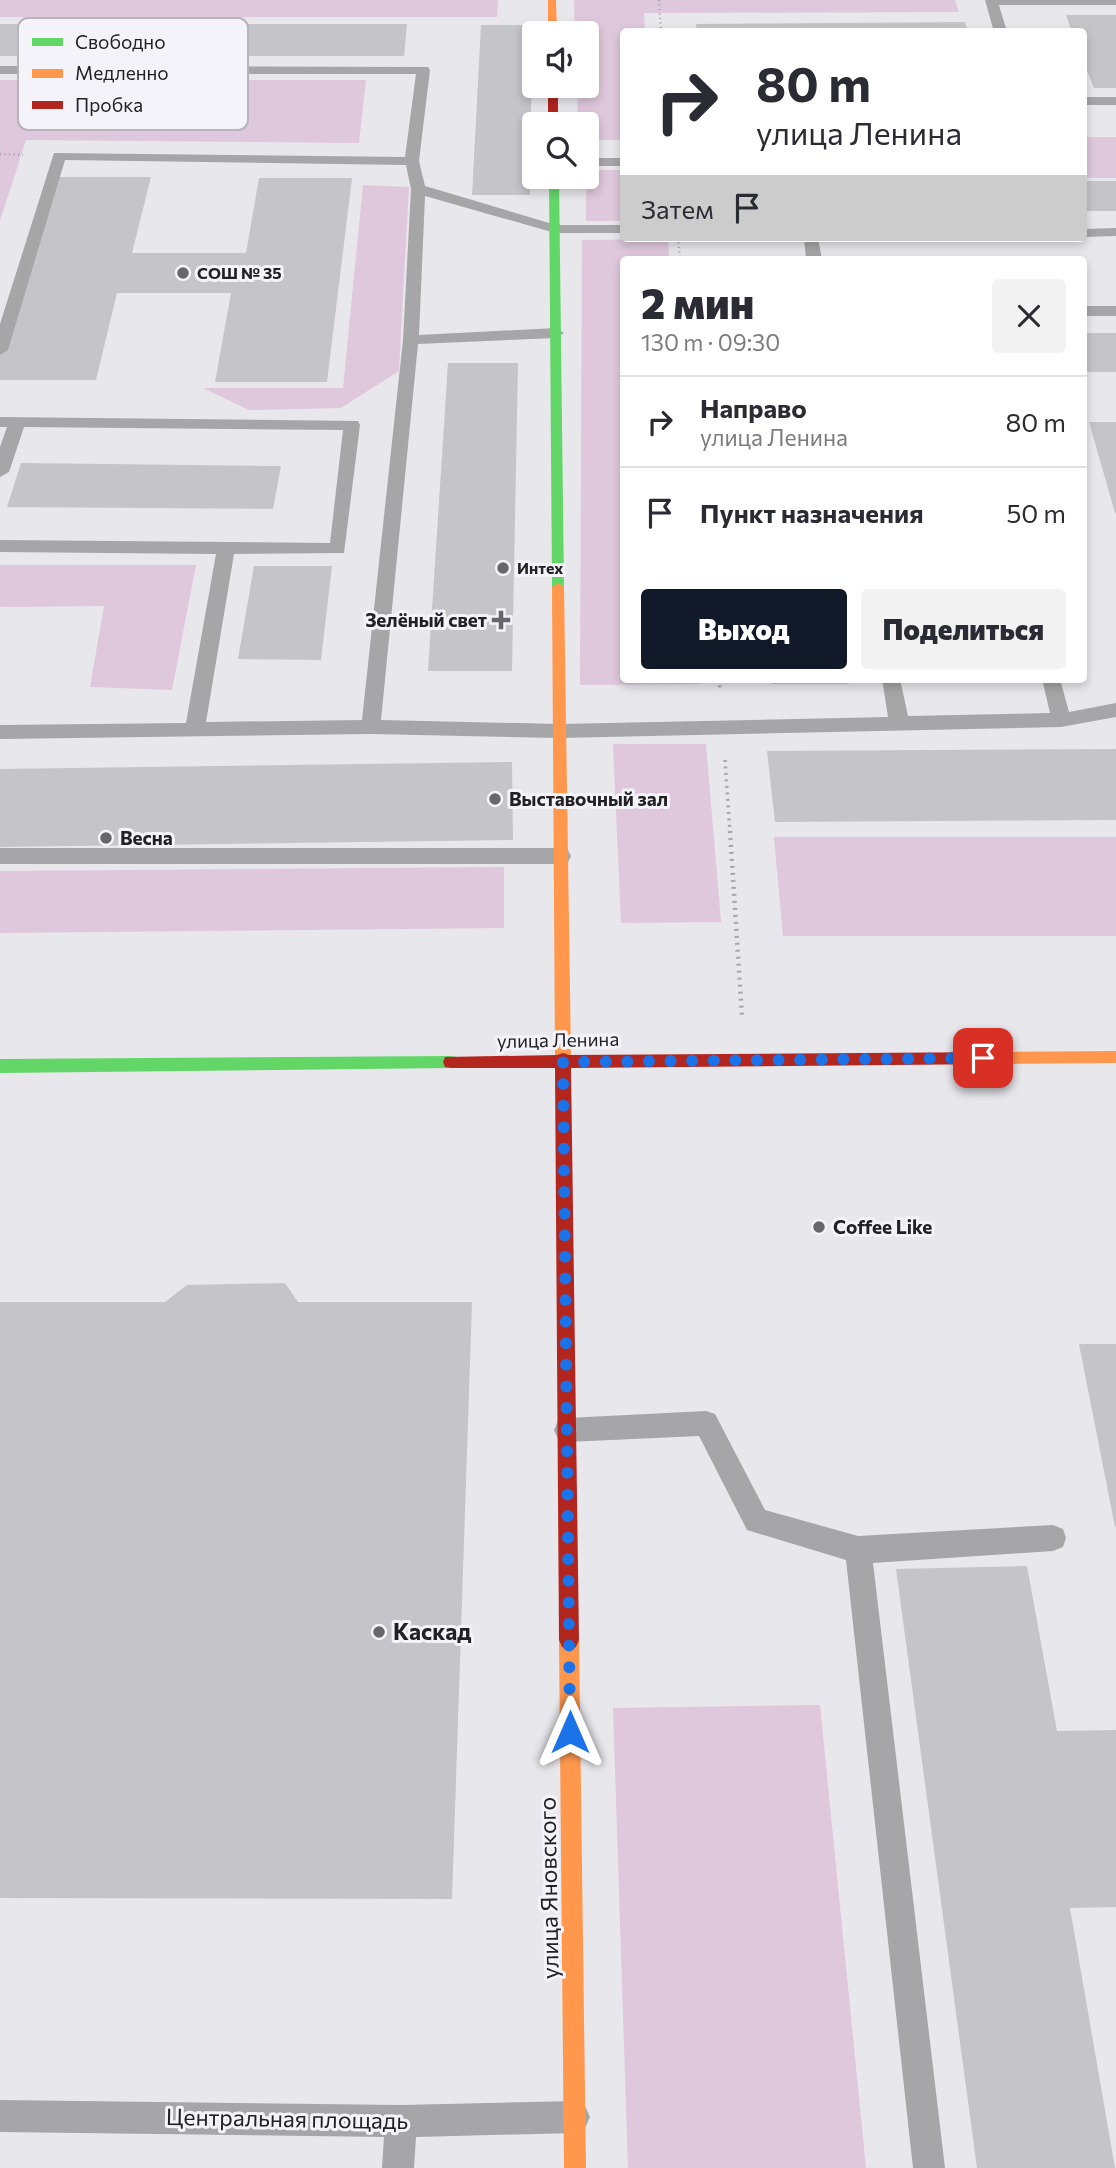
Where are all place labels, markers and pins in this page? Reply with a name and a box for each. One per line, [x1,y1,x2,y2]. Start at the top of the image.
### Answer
place label: СОШ № 35 [197,263,282,282]
marker: СОШ № 35 [175,265,191,281]
place label: Интех [517,558,563,577]
marker: Интех [495,560,511,576]
place label: Зелёный свет [365,608,487,631]
marker: Зелёный свет [493,612,509,628]
place label: Выставочный зал [509,787,668,810]
marker: Выставочный зал [487,791,503,807]
place label: Весна [120,826,173,849]
marker: Весна [98,830,114,846]
pin [953,1028,1013,1088]
place label: Coffee Like [833,1215,932,1238]
marker: Coffee Like [811,1219,827,1235]
place label: Каскад [393,1617,471,1645]
marker: Каскад [371,1624,387,1640]

